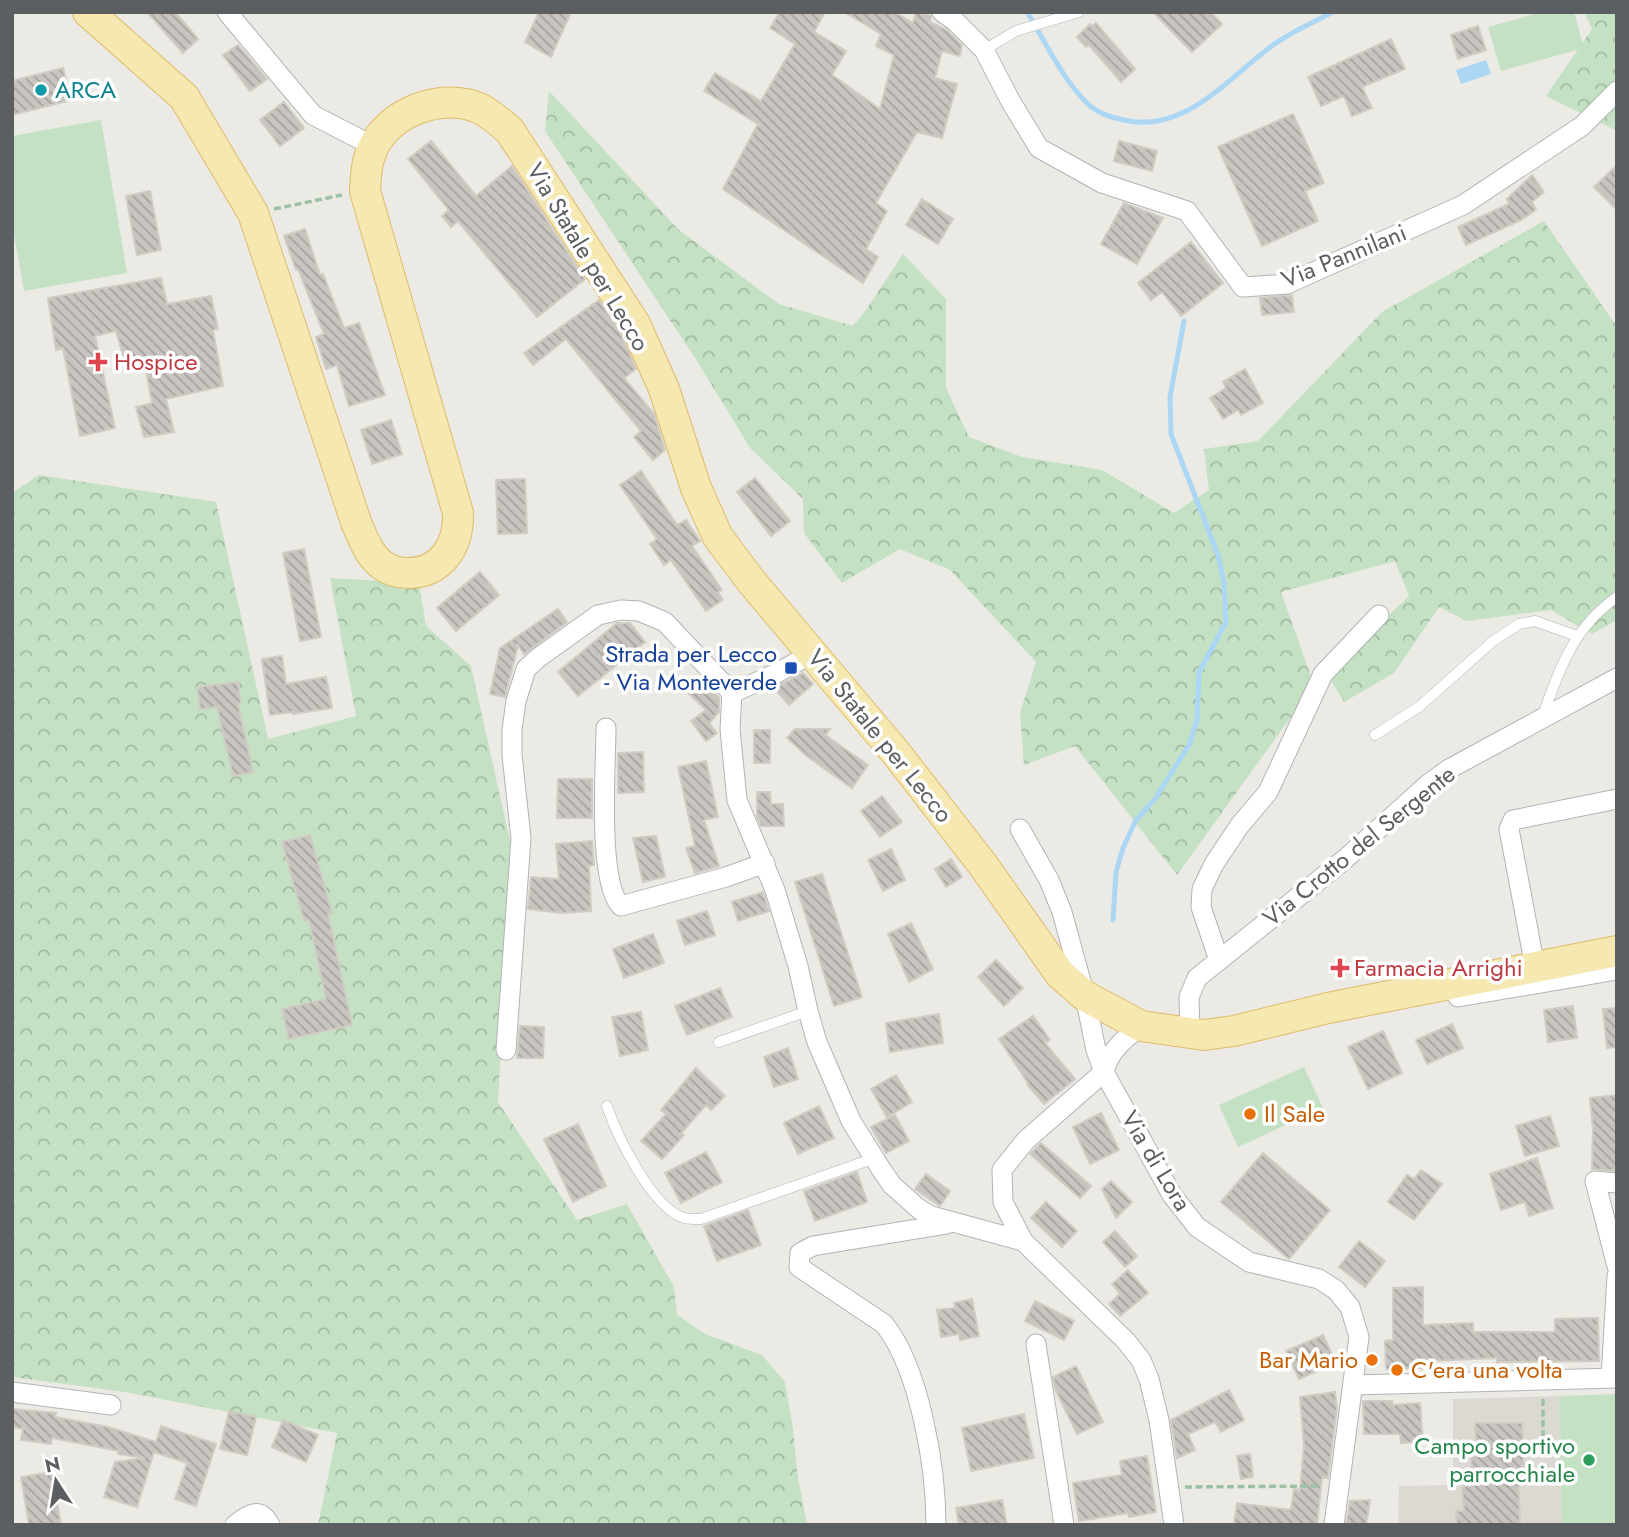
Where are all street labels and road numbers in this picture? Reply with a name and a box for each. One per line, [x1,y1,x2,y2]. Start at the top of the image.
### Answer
street label: Via Statale per Lecco [518,156,659,358]
street label: Via Pannilani [1276,215,1412,297]
street label: Via Statale per Lecco [799,641,961,830]
street label: Via Crotto del Sergente [1255,757,1463,934]
street label: Via di Lora [1113,1104,1200,1218]

